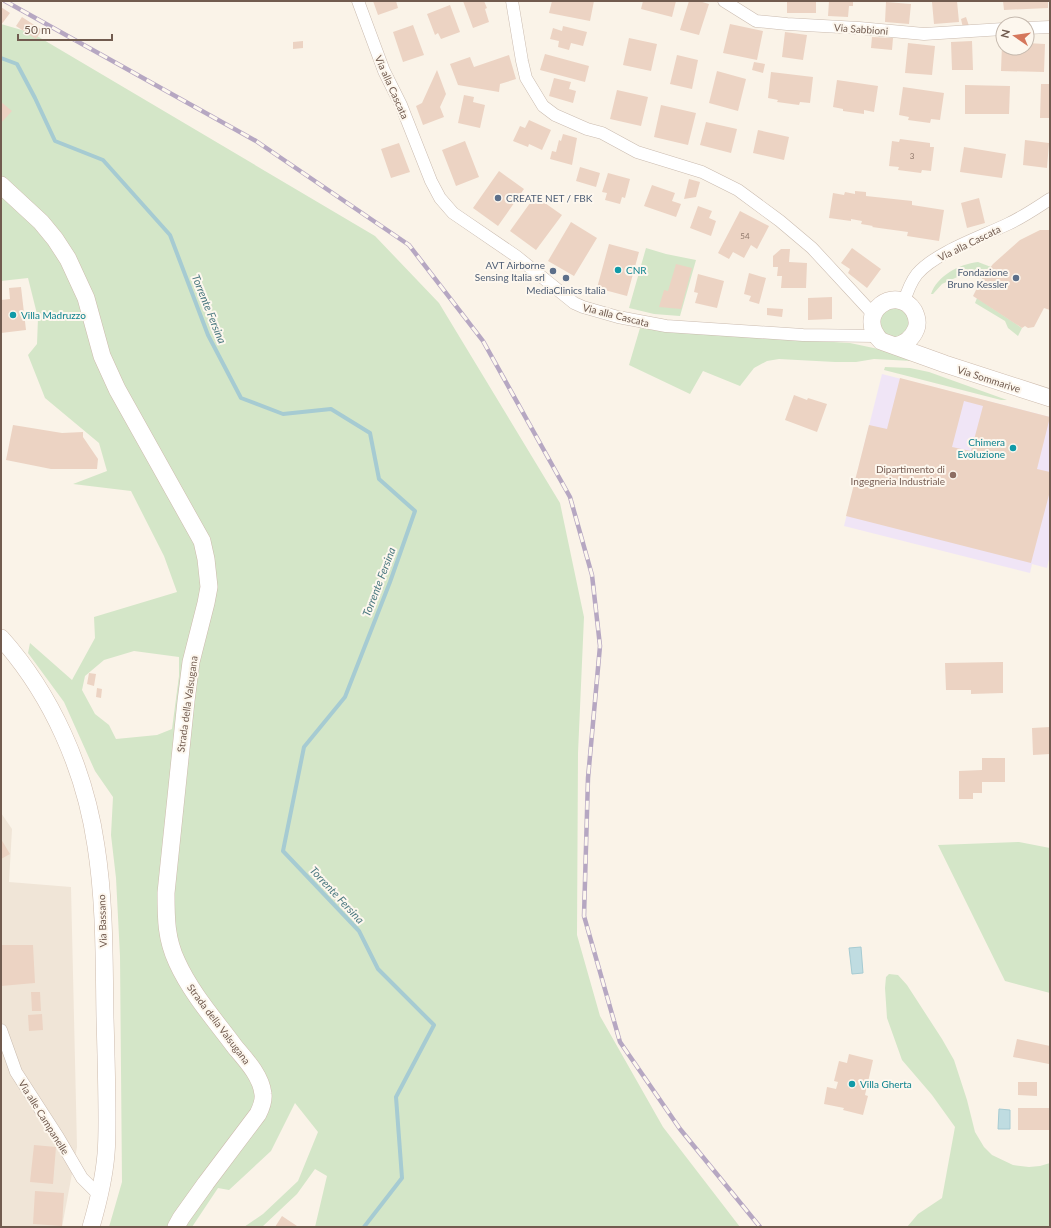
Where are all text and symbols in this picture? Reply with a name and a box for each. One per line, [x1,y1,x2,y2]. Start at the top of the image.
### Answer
scale bar [18,16,112,42]
north arrow [995,16,1035,56]
street label: Via Sabbioni [834,21,888,37]
text: 50 m [24,22,51,37]
text: N [997,28,1012,39]
street label: Via alla Cascata [373,53,411,121]
house number: 3 [910,151,915,161]
place label: CREATE NET / FBK [506,192,593,204]
marker: CREATE NET / FBK [493,193,503,203]
street label: Via alla Cascata [936,223,1002,263]
house number: 54 [740,231,750,241]
place label: AVT Airborne Sensing Italia srl [475,259,545,283]
place label: CNR [626,264,647,276]
marker: CNR [613,265,623,275]
marker: AVT Airborne Sensing Italia srl [548,266,558,276]
place label: Fondazione Bruno Kessler [947,266,1008,290]
water label: Torrente Fersina [190,272,229,346]
marker: MediaClinics Italia [561,273,571,283]
marker: Fondazione Bruno Kessler [1011,273,1021,283]
place label: MediaClinics Italia [526,284,606,296]
street label: Via alla Cascata [581,301,651,329]
place label: Villa Madruzzo [21,309,86,321]
marker: Villa Madruzzo [8,310,18,320]
street label: Via Sommarive [956,363,1022,395]
place label: Chimera Evoluzione [957,436,1005,460]
marker: Chimera Evoluzione [1008,443,1018,453]
place label: Dipartimento di Ingegneria Industriale [851,463,945,487]
marker: Dipartimento di Ingegneria Industriale [948,470,958,480]
water label: Torrente Fersina [359,545,398,618]
street label: Strada della Valsugana [174,655,200,753]
water label: Torrente Fersina [308,863,367,926]
street label: Via Bassano [95,894,109,948]
street label: Strada della Valsugana [185,982,253,1066]
street label: Via alle Campanelle [16,1078,72,1156]
place label: Villa Gherta [860,1078,912,1090]
marker: Villa Gherta [847,1079,857,1089]

